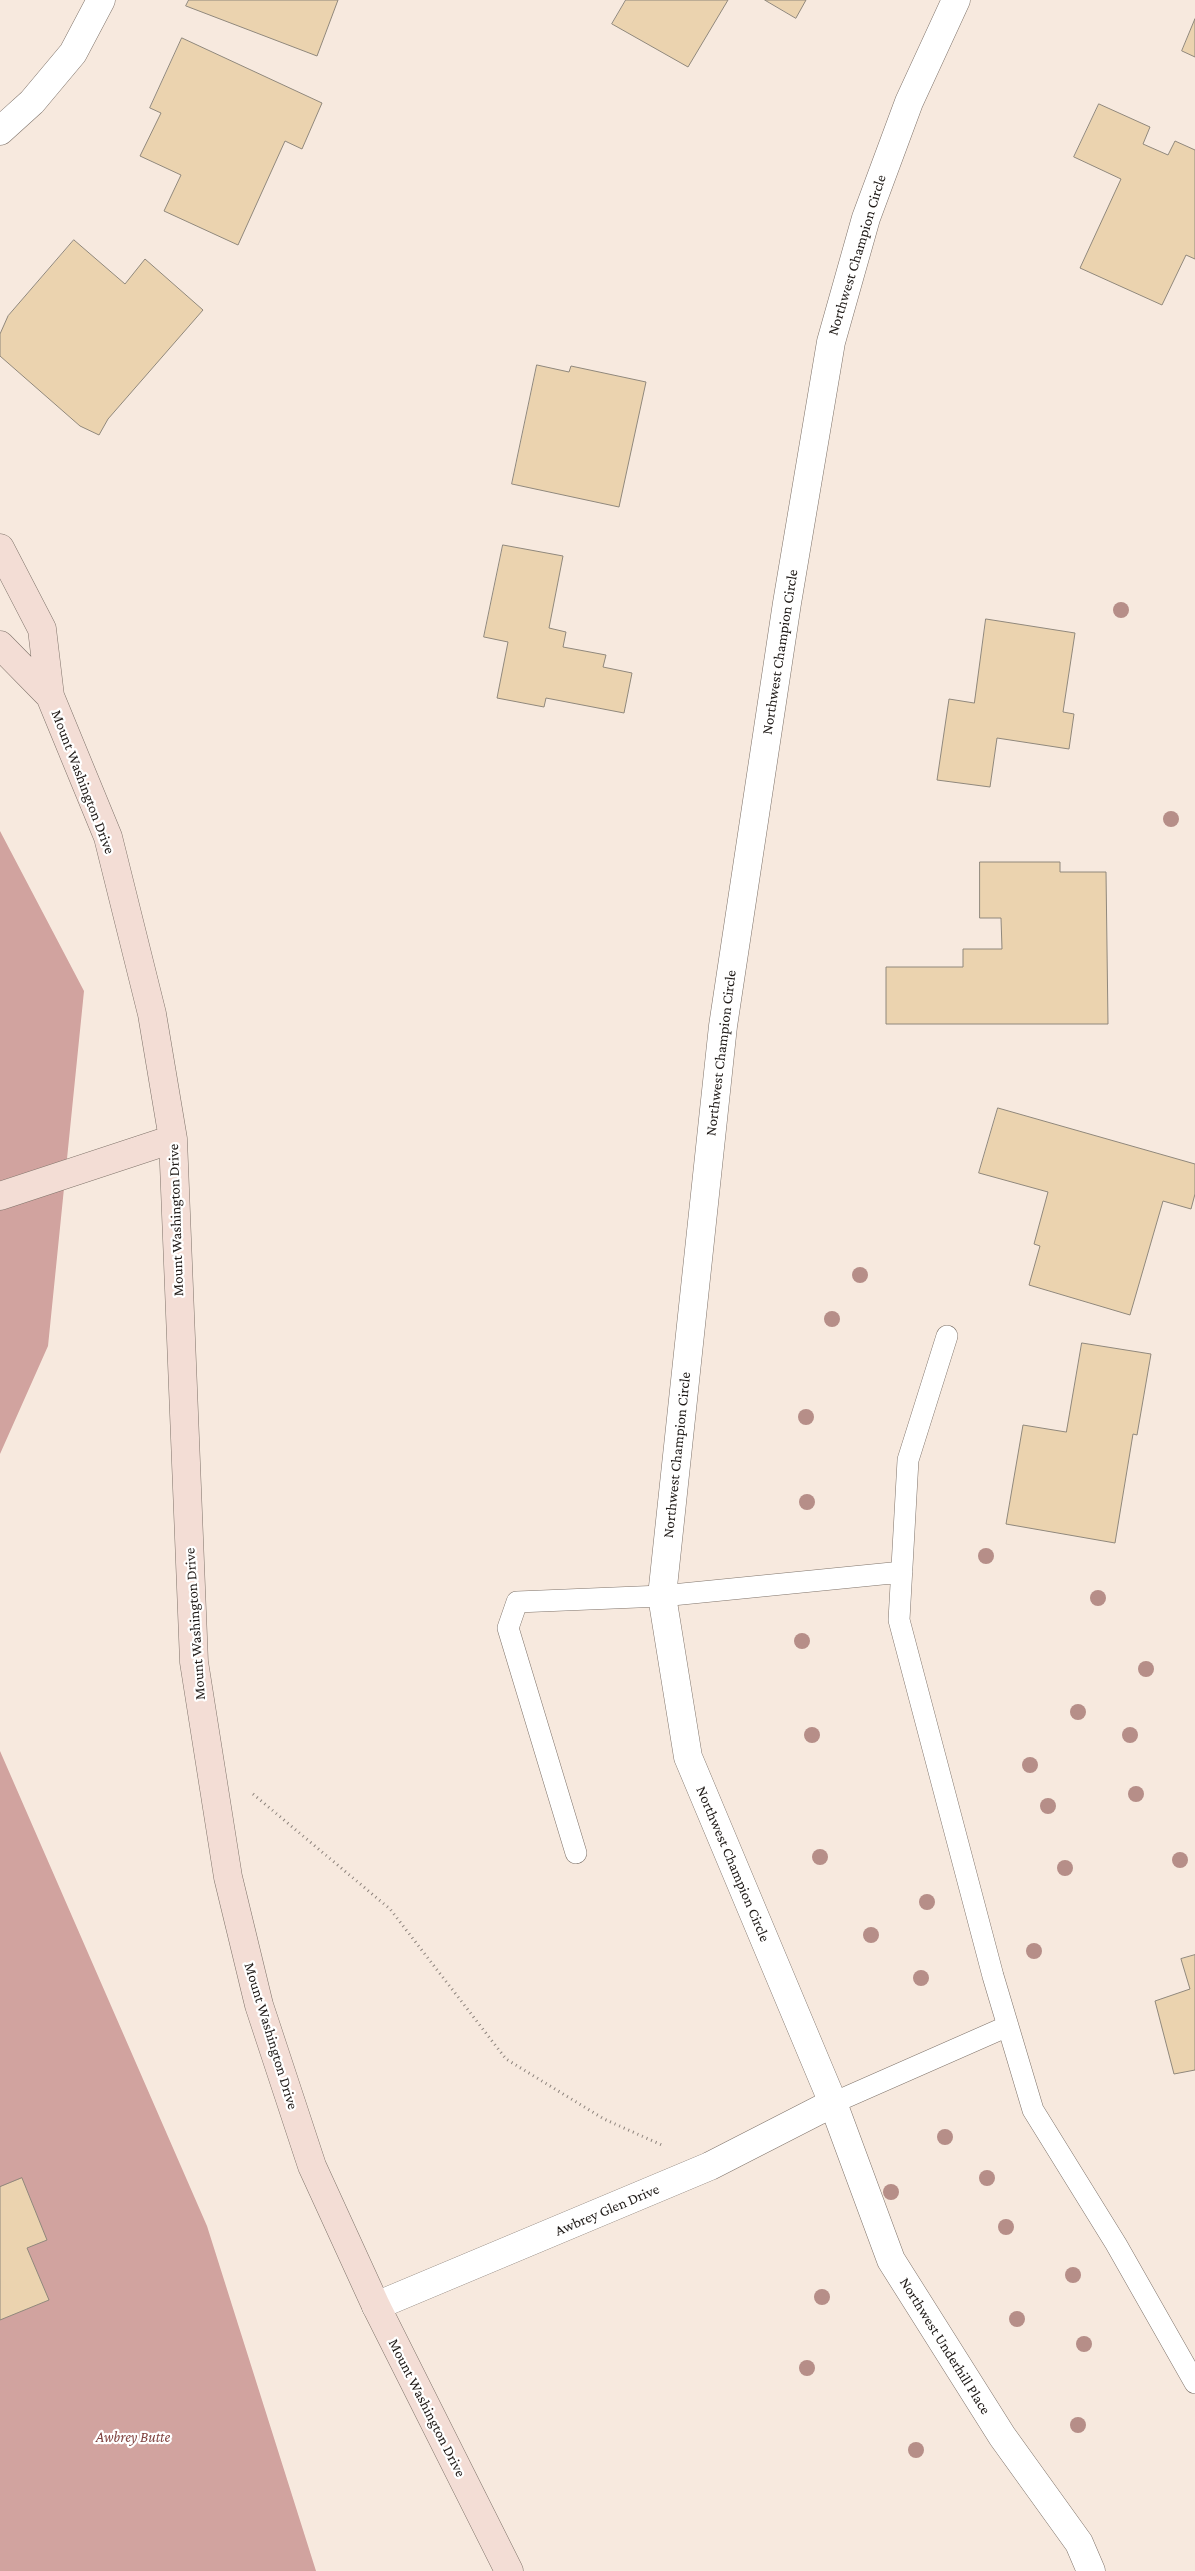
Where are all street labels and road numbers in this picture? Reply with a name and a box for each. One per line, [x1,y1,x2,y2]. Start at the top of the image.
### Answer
street label: Northwest Champion Circle [824,172,890,338]
street label: Northwest Champion Circle [758,568,802,736]
street label: Mount Washington Drive [47,707,119,857]
street label: Northwest Champion Circle [702,969,740,1137]
street label: Mount Washington Drive [164,1143,188,1297]
street label: Northwest Champion Circle [659,1371,695,1539]
street label: Mount Washington Drive [181,1547,209,1701]
street label: Northwest Champion Circle [692,1784,774,1944]
street label: Mount Washington Drive [240,1960,302,2112]
street label: Awbrey Glen Drive [552,2180,662,2240]
street label: Northwest Underhill Place [895,2274,995,2418]
street label: Mount Washington Drive [384,2336,470,2480]

